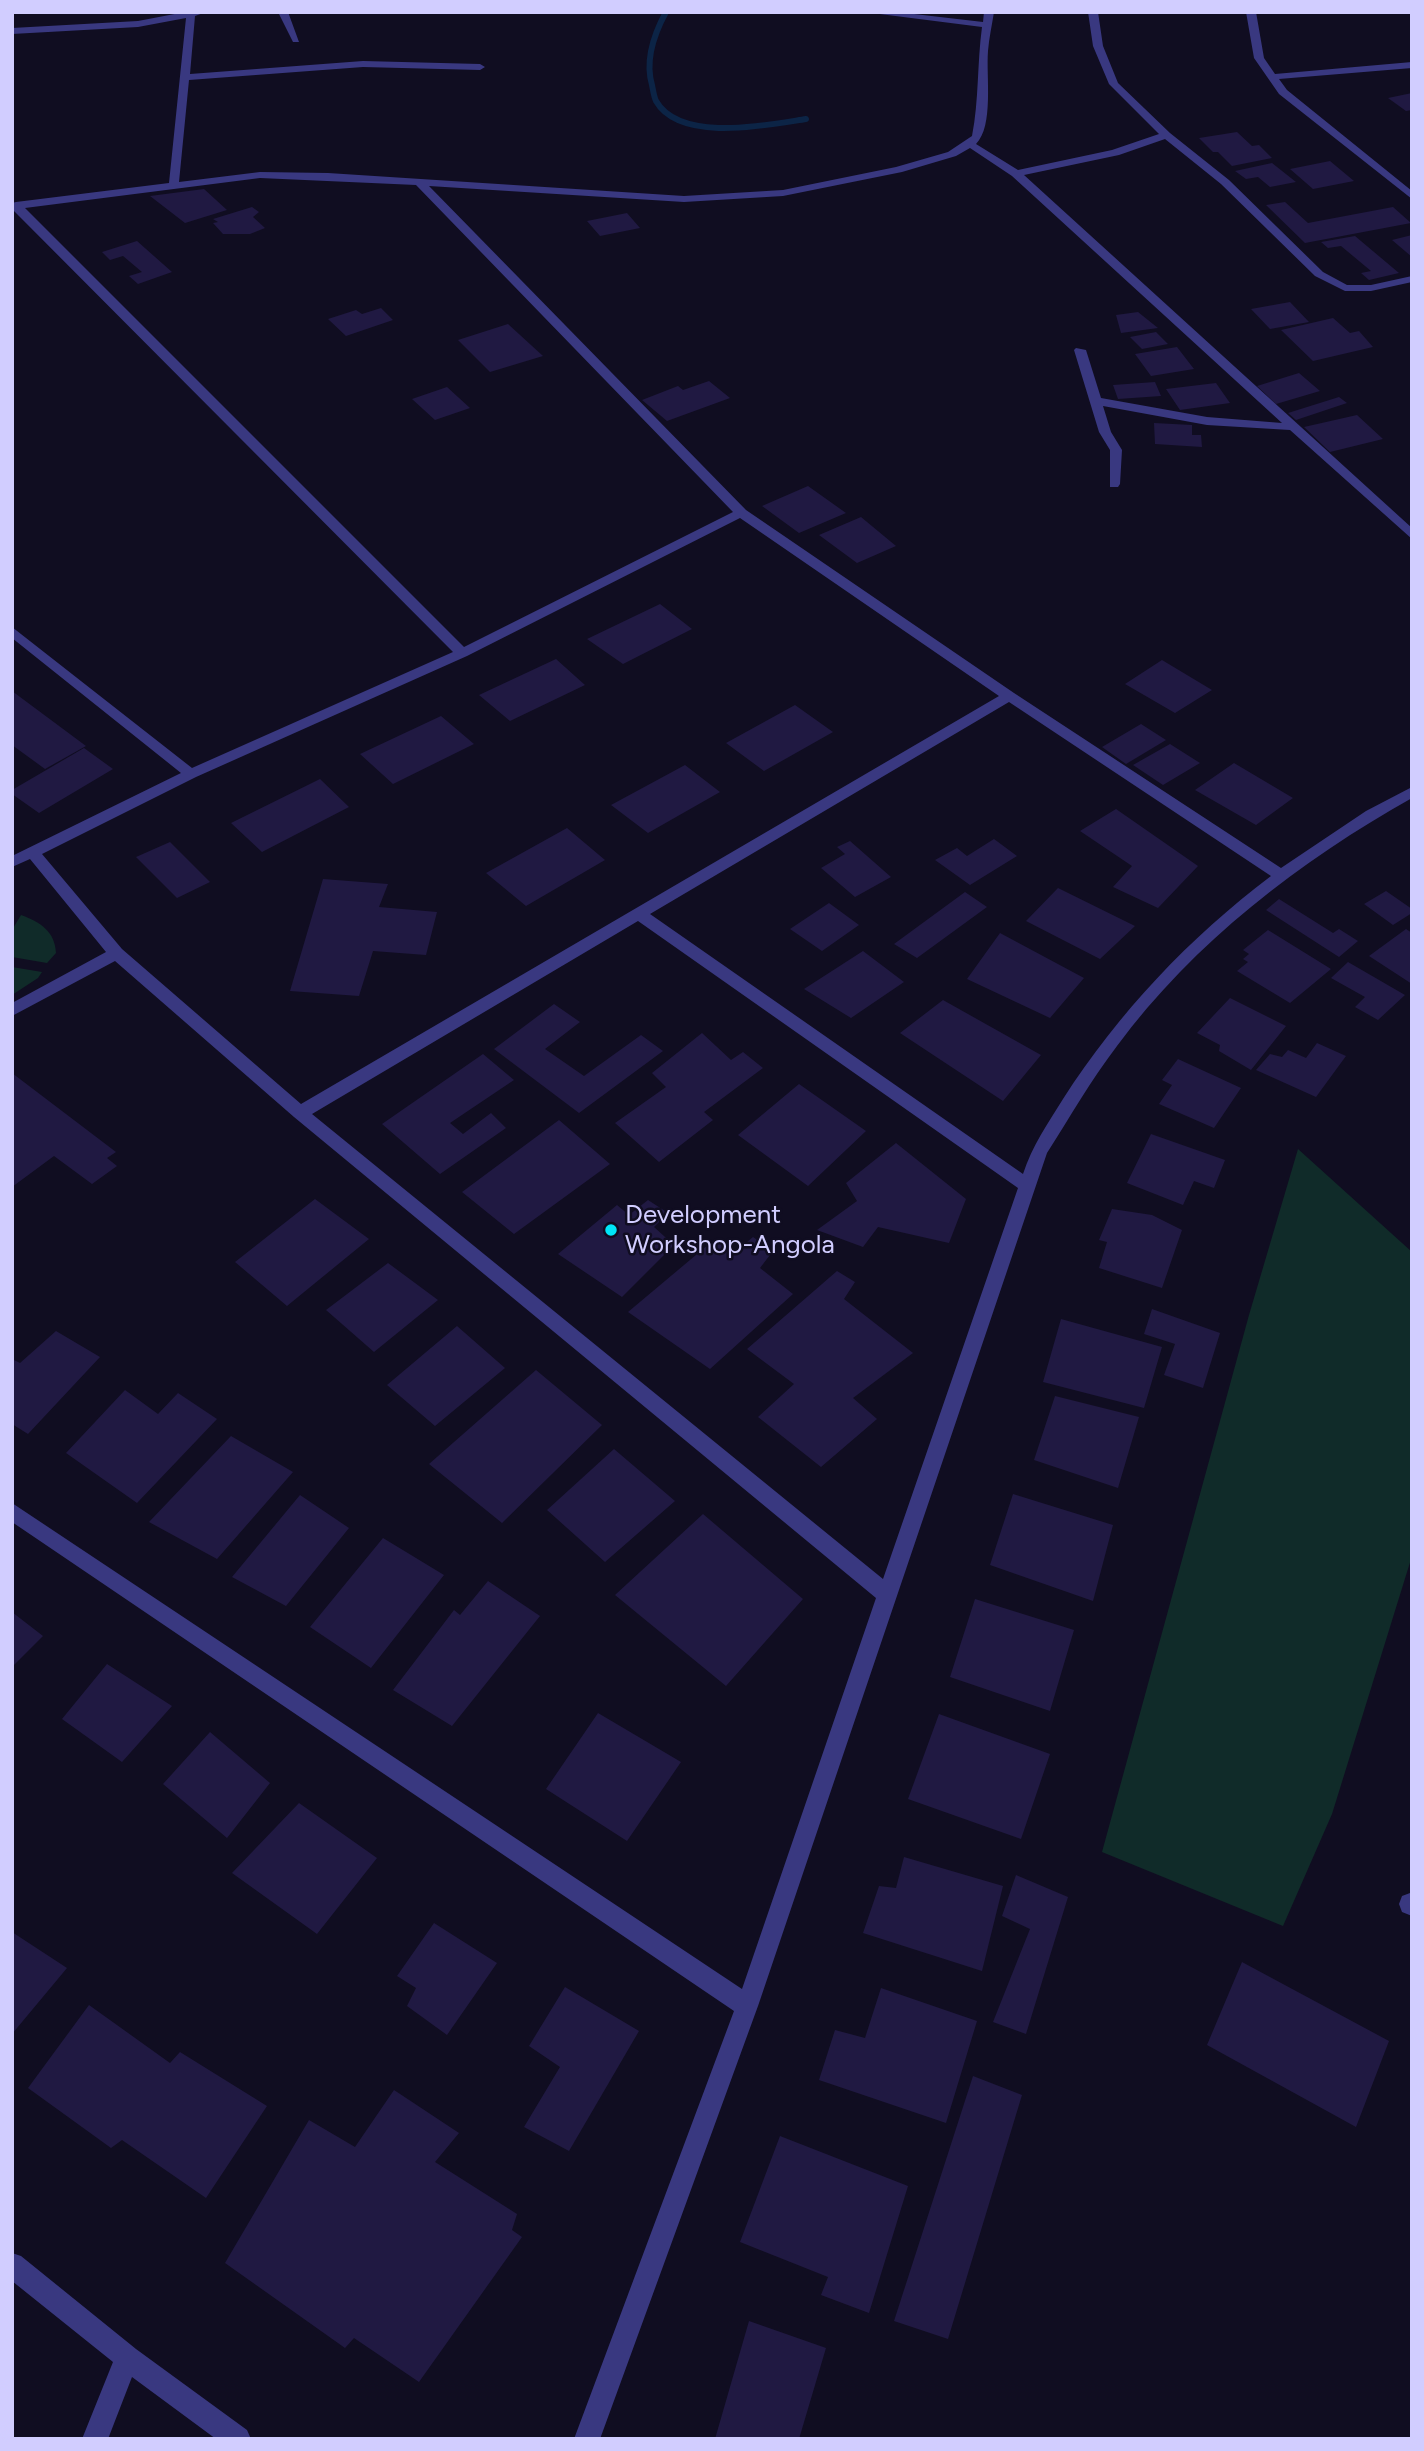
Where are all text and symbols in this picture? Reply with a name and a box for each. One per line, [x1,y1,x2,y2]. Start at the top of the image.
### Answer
place label: Development Workshop-Angola [625,1199,835,1260]
marker: Development Workshop-Angola [603,1222,619,1238]

